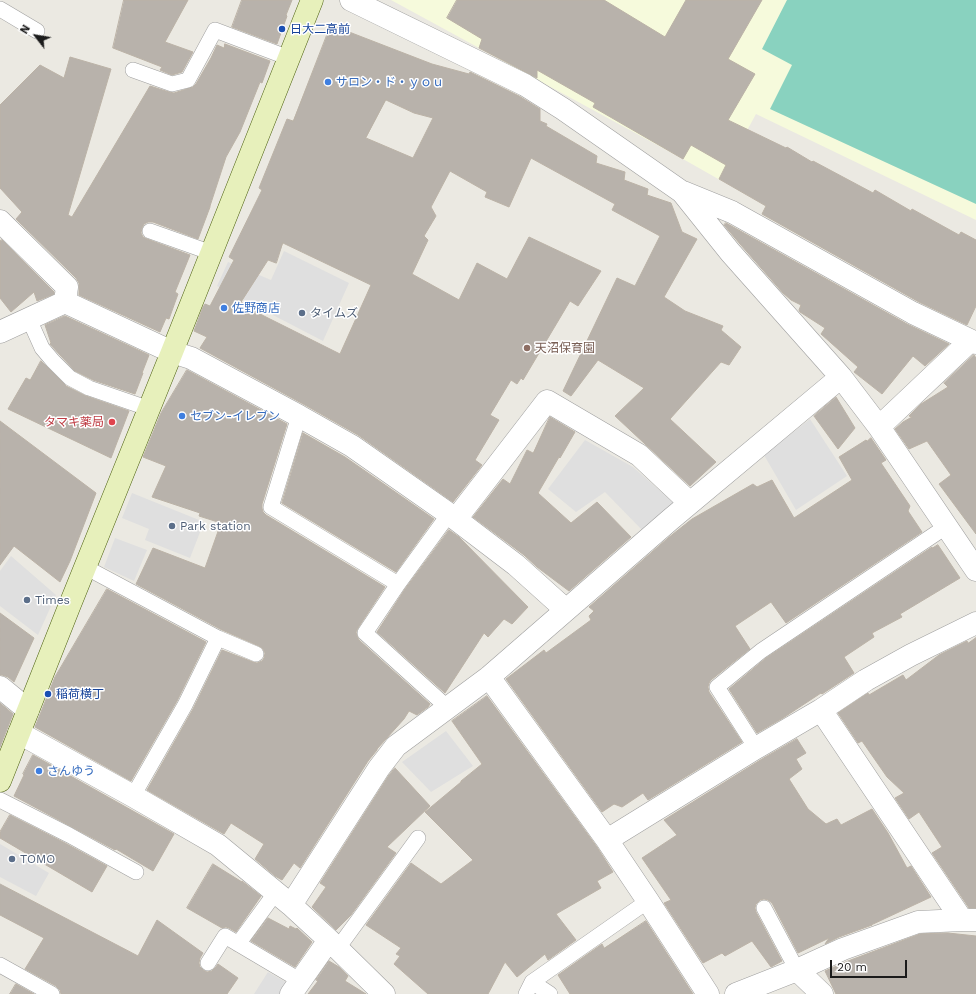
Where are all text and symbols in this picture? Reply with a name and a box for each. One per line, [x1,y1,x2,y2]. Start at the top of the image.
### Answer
north arrow [16,16,56,56]
place label: 日大二高前 [290,22,350,36]
text: N [18,23,33,36]
marker: 日大二高前 [277,24,287,34]
place label: サロン・ド・ｙｏｕ [336,75,444,89]
marker: サロン・ド・ｙｏｕ [323,77,333,87]
place label: 佐野商店 [232,301,280,315]
marker: 佐野商店 [219,303,229,313]
place label: タイムズ [310,306,358,320]
marker: タイムズ [297,308,307,318]
place label: 天沼保育園 [535,341,595,355]
marker: 天沼保育園 [522,343,532,353]
place label: セブン-イレブン [190,409,280,423]
marker: セブン-イレブン [177,411,187,421]
place label: タマキ薬局 [44,415,104,429]
marker: タマキ薬局 [107,417,117,427]
place label: Park station [180,519,251,533]
marker: Park station [167,521,177,531]
place label: Times [35,593,70,607]
marker: Times [22,595,32,605]
place label: 稲荷横丁 [56,687,104,701]
marker: 稲荷横丁 [43,689,53,699]
place label: さんゆう [47,764,95,778]
marker: さんゆう [34,766,44,776]
place label: TOMO [20,852,55,866]
marker: TOMO [7,854,17,864]
scale bar [832,952,909,978]
text: 20 m [837,960,867,974]

